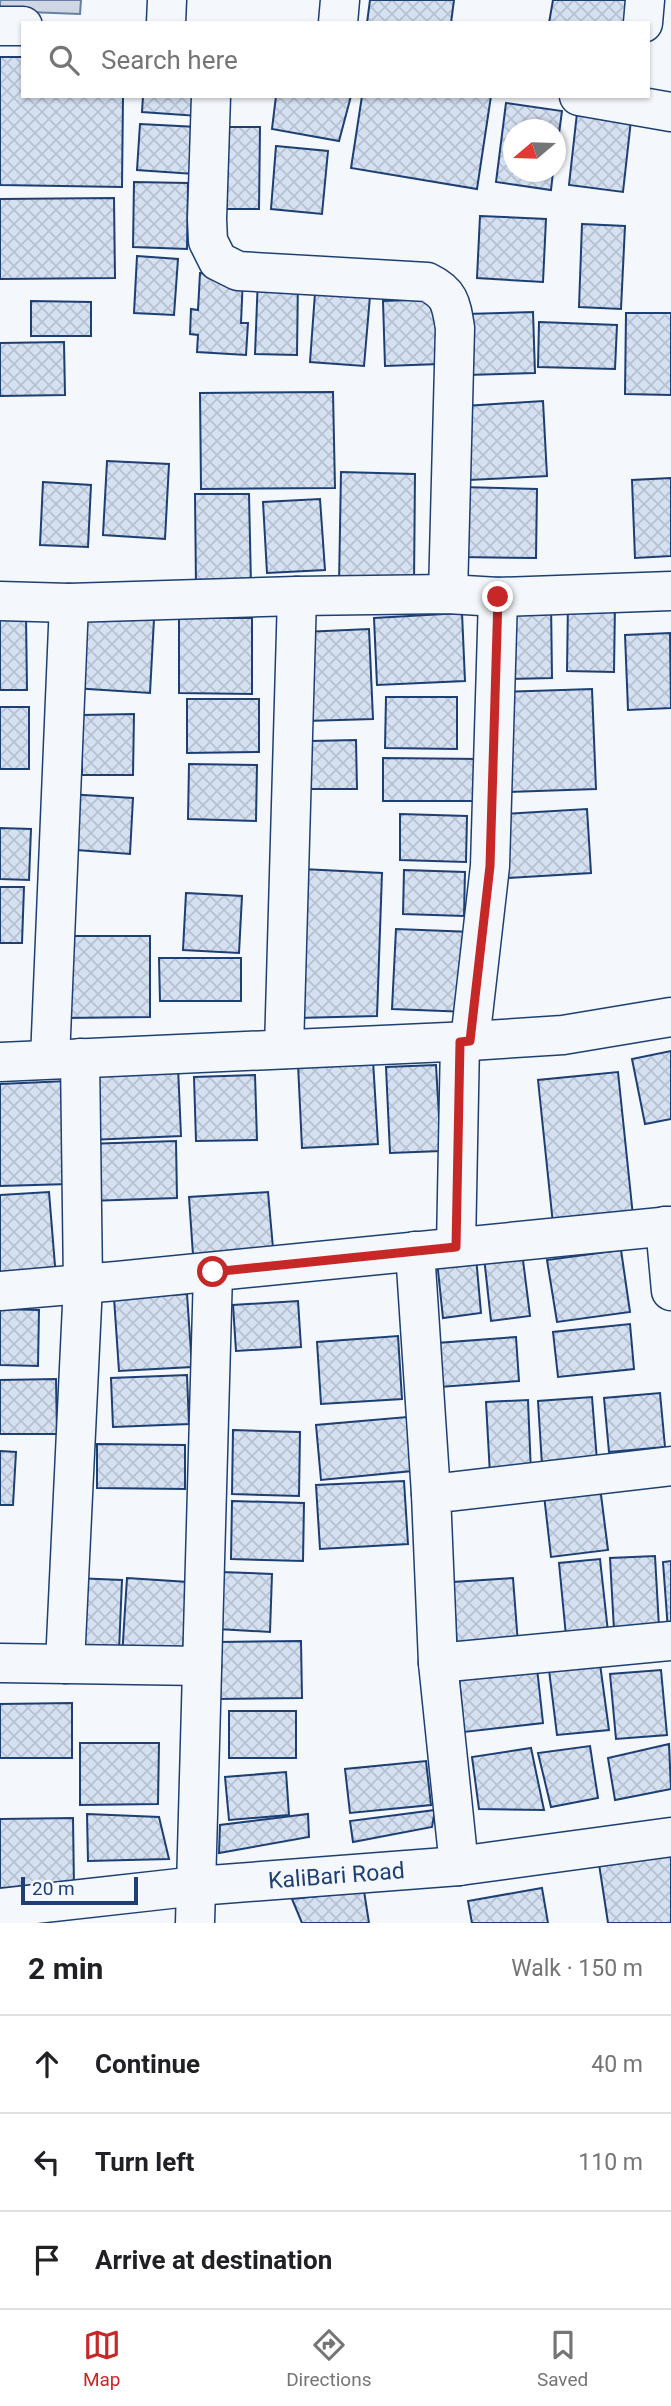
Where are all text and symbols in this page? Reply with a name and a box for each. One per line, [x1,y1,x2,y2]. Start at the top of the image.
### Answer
search box [21,21,650,98]
icon: search [45,41,83,79]
text: Search here [101,45,238,75]
north arrow [503,119,566,182]
route end [482,581,513,612]
route start [197,1256,228,1287]
street label: KaliBari Road [267,1857,406,1895]
scale bar [21,1874,138,1906]
text: 20 m [32,1877,75,1900]
text: 2 min [28,1951,103,1986]
text: Walk · 150 m [511,1955,643,1982]
icon: ahead [28,2045,66,2083]
text: Continue [95,2049,200,2079]
text: 40 m [591,2051,643,2078]
icon: left [28,2143,66,2181]
text: Turn left [95,2147,194,2177]
text: 110 m [578,2149,643,2176]
icon: arrive [28,2241,66,2279]
text: Arrive at destination [95,2245,332,2275]
tab: Map [83,2326,121,2391]
tab: Directions [286,2326,371,2391]
tab: Saved [537,2326,588,2391]

